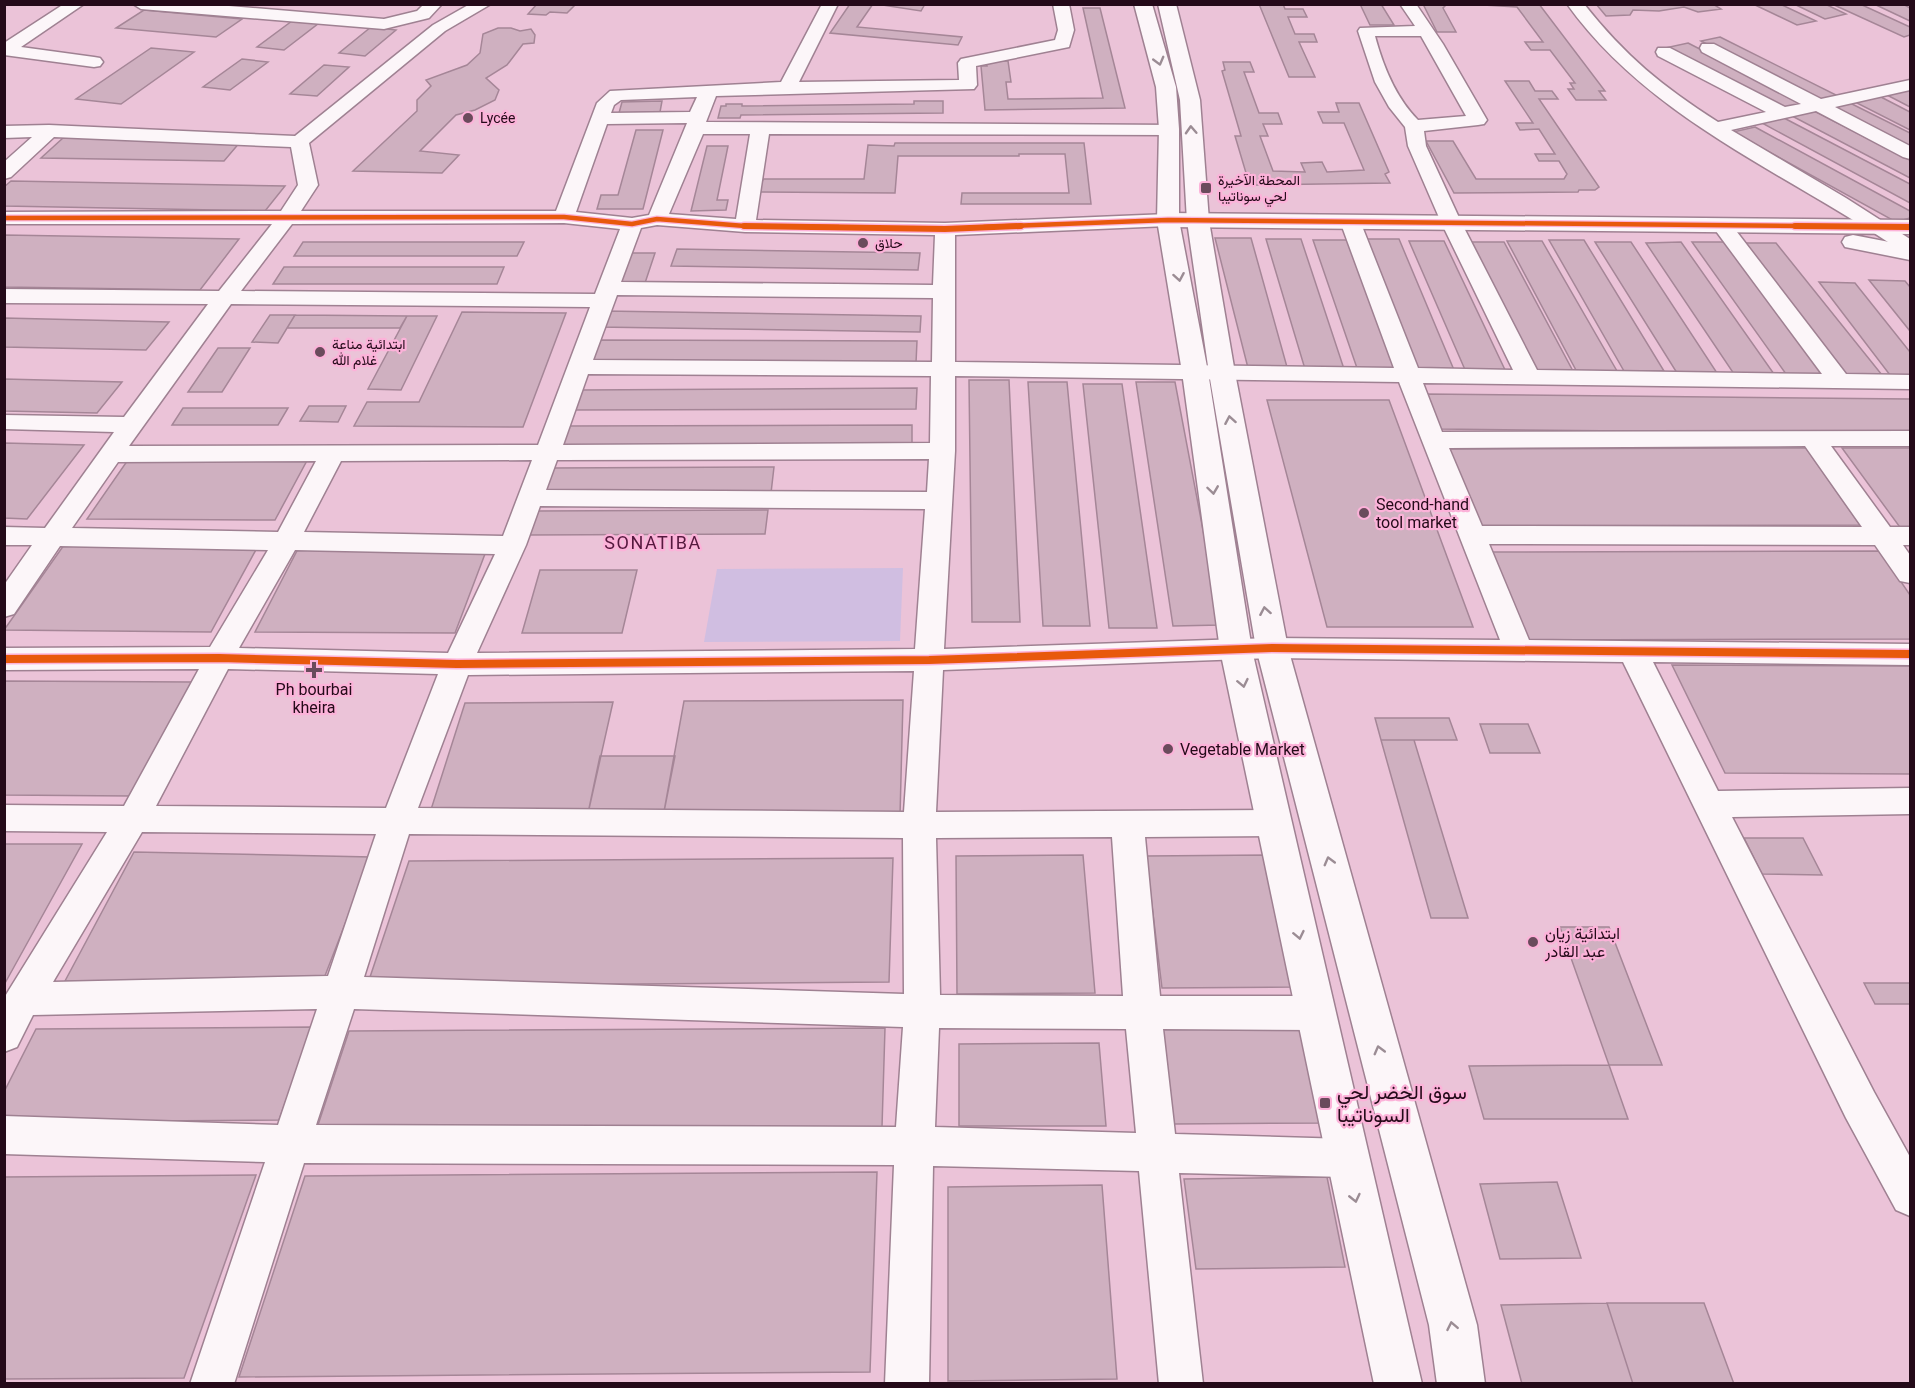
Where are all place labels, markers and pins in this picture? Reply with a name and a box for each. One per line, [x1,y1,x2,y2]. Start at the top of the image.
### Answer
place label: Lycée [480,110,515,126]
marker: Lycée [461,111,475,125]
place label: المحطة الآخيرة لحي سوناتيبا [1218,172,1300,208]
marker: المحطة الآخيرة لحي سوناتيبا [1199,181,1213,195]
place label: حلاق [875,235,903,252]
marker: حلاق [856,236,870,250]
place label: ابتدائية مناعة غلام الله [332,336,406,369]
marker: ابتدائية مناعة غلام الله [313,345,327,359]
place label: Second-hand tool market [1376,495,1469,532]
marker: Second-hand tool market [1357,506,1371,520]
marker: Ph bourbai kheira [307,663,321,677]
place label: Ph bourbai kheira [276,680,352,717]
place label: Vegetable Market [1180,740,1305,759]
marker: Vegetable Market [1161,742,1175,756]
place label: ابتدائية زيان عبد القادر [1544,924,1620,962]
marker: ابتدائية زيان عبد القادر [1526,935,1540,949]
place label: سوق الخضر لحي السوناتيبا [1337,1080,1467,1128]
marker: سوق الخضر لحي السوناتيبا [1318,1096,1332,1110]

